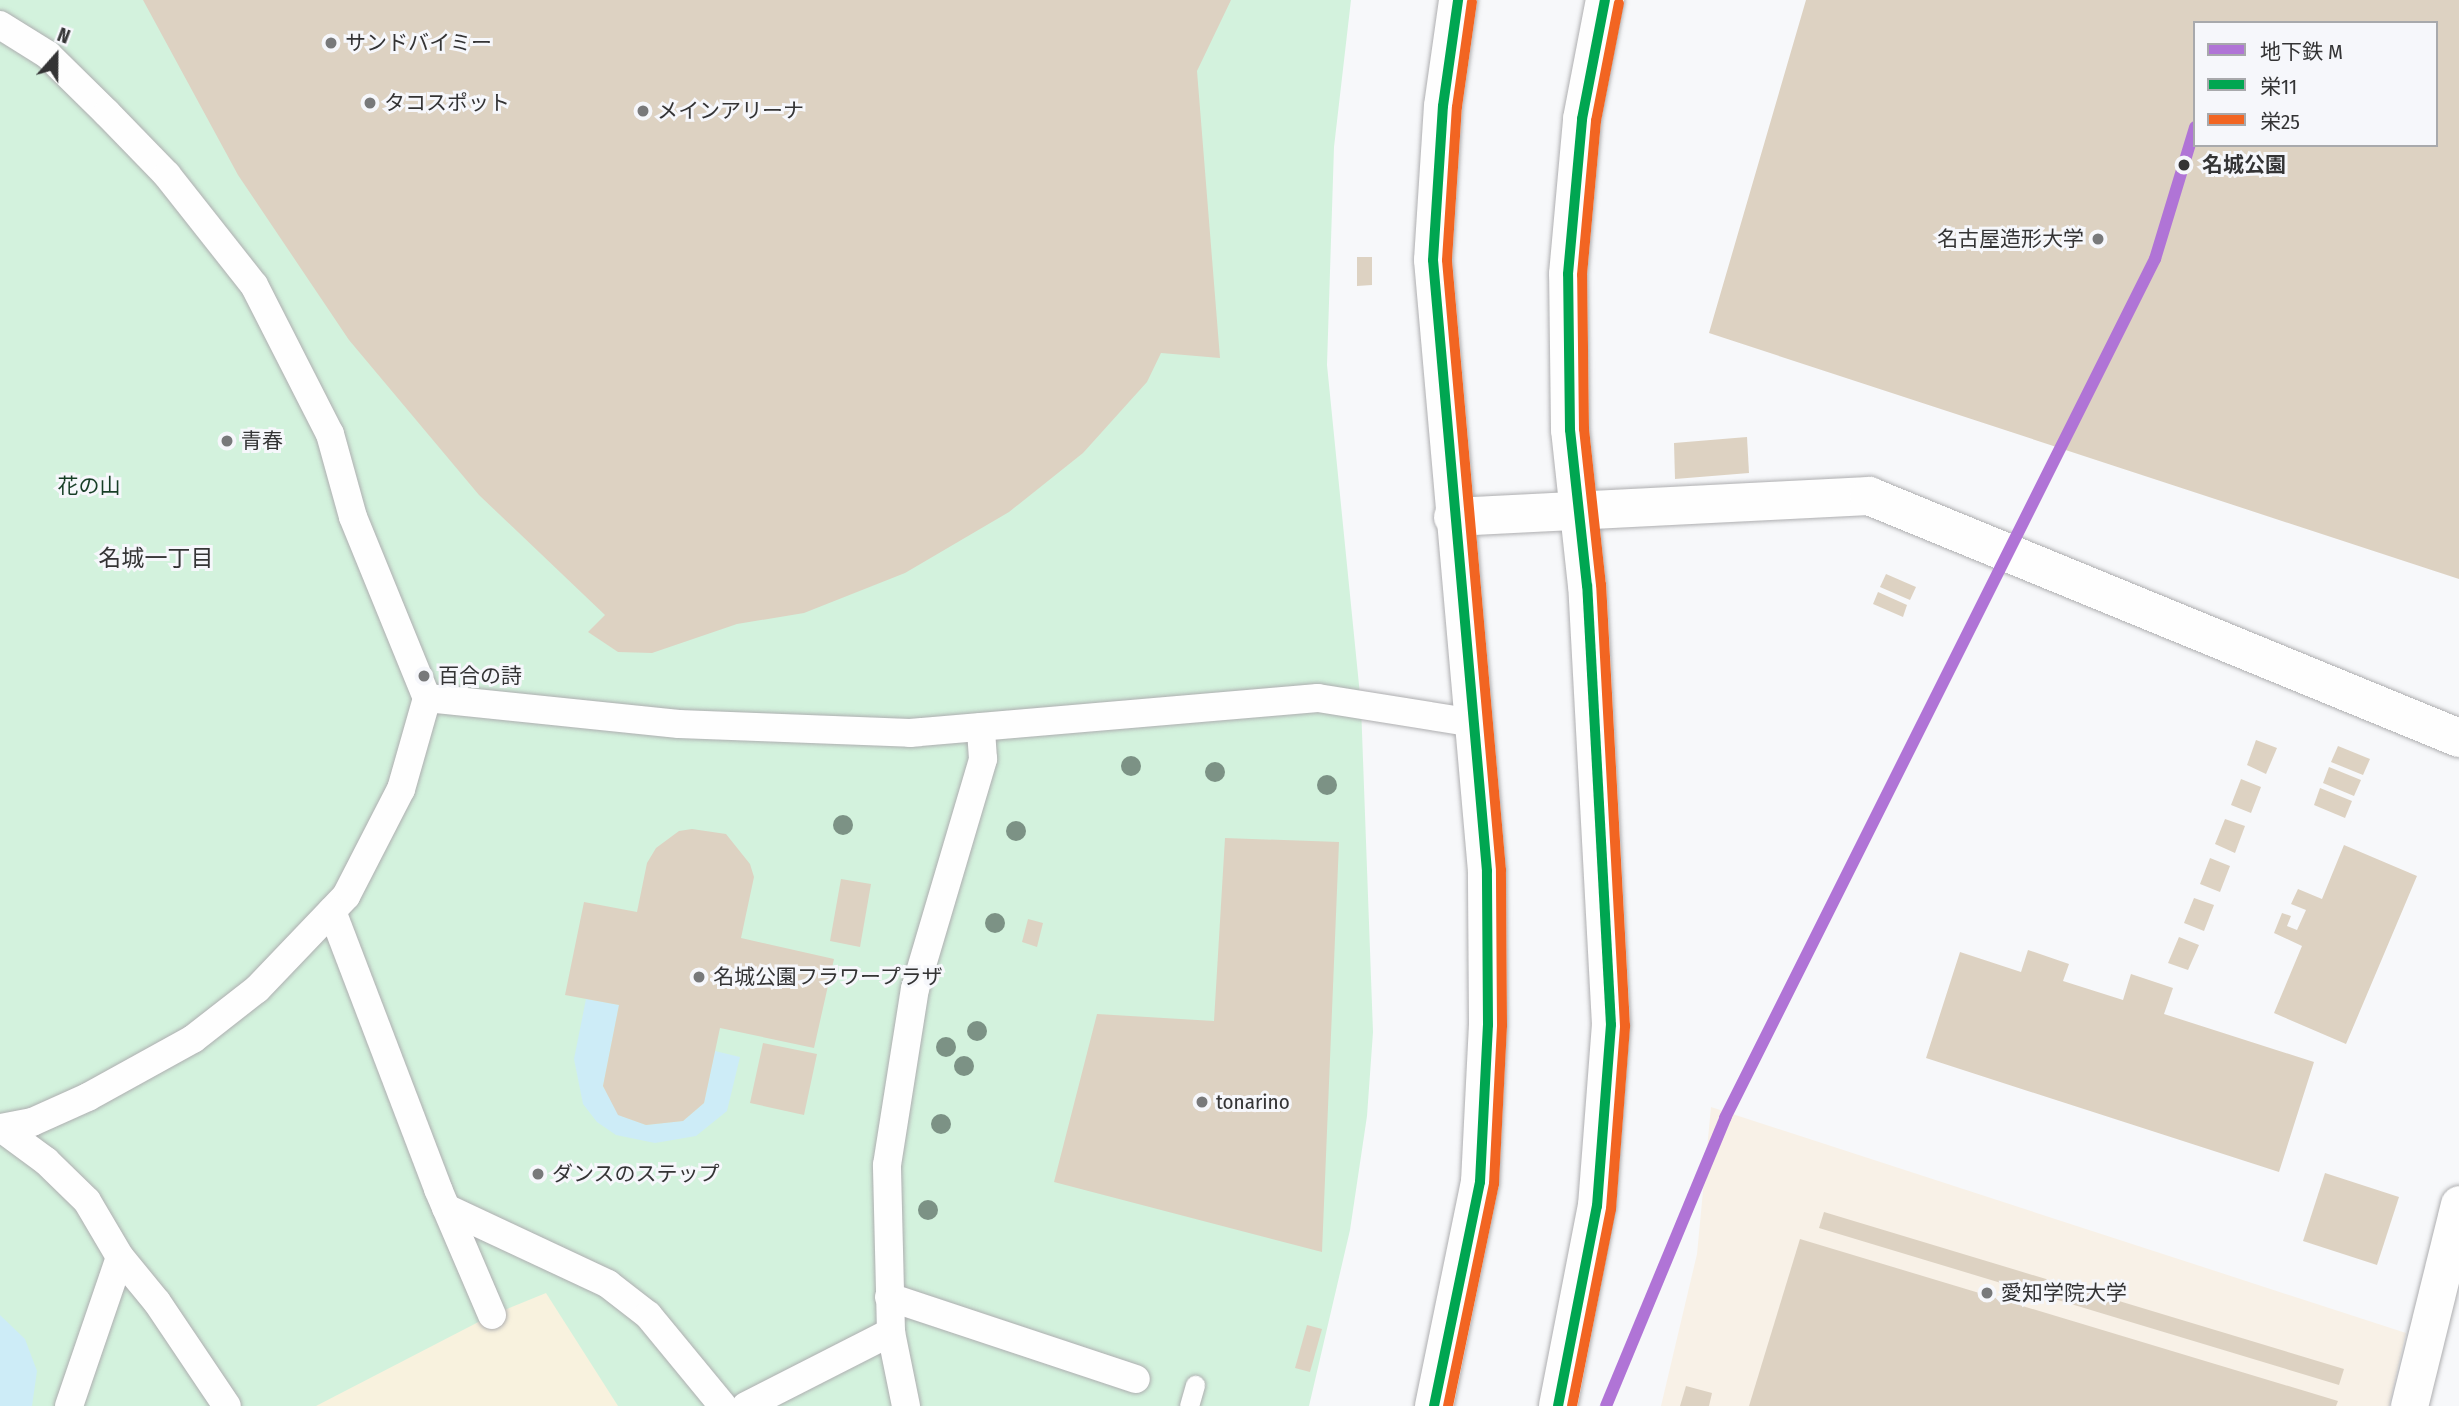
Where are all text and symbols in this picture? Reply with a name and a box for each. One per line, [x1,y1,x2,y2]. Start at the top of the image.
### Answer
north arrow [21,21,91,91]
legend [2193,21,2438,147]
text: N [54,23,73,49]
place label: サンドバイミー [345,30,492,56]
marker: サンドバイミー [323,35,339,51]
text: 地下鉄 M [2260,39,2343,65]
text: 栄11 [2260,74,2297,100]
place label: タコスポット [384,90,510,116]
marker: タコスポット [362,95,378,111]
place label: メインアリーナ [657,98,804,124]
marker: メインアリーナ [635,103,651,119]
text: 栄25 [2260,109,2300,135]
place label: 名城公園 [2202,152,2286,178]
marker: 名城公園 [2172,153,2196,177]
place label: 名古屋造形大学 [1937,226,2084,252]
marker: 名古屋造形大学 [2090,231,2106,247]
place label: 青春 [241,428,283,454]
marker: 青春 [219,433,235,449]
park label: 花の山 [58,473,120,499]
district label: 名城一丁目 [99,544,213,572]
place label: 百合の詩 [438,663,522,689]
marker: 百合の詩 [416,668,432,684]
place label: 名城公園フラワープラザ [713,964,944,990]
marker: 名城公園フラワープラザ [691,969,707,985]
place label: tonarino [1216,1089,1290,1115]
marker: tonarino [1194,1094,1210,1110]
place label: ダンスのステップ [552,1161,720,1187]
marker: ダンスのステップ [530,1166,546,1182]
place label: 愛知学院大学 [2001,1280,2127,1306]
marker: 愛知学院大学 [1979,1285,1995,1301]

